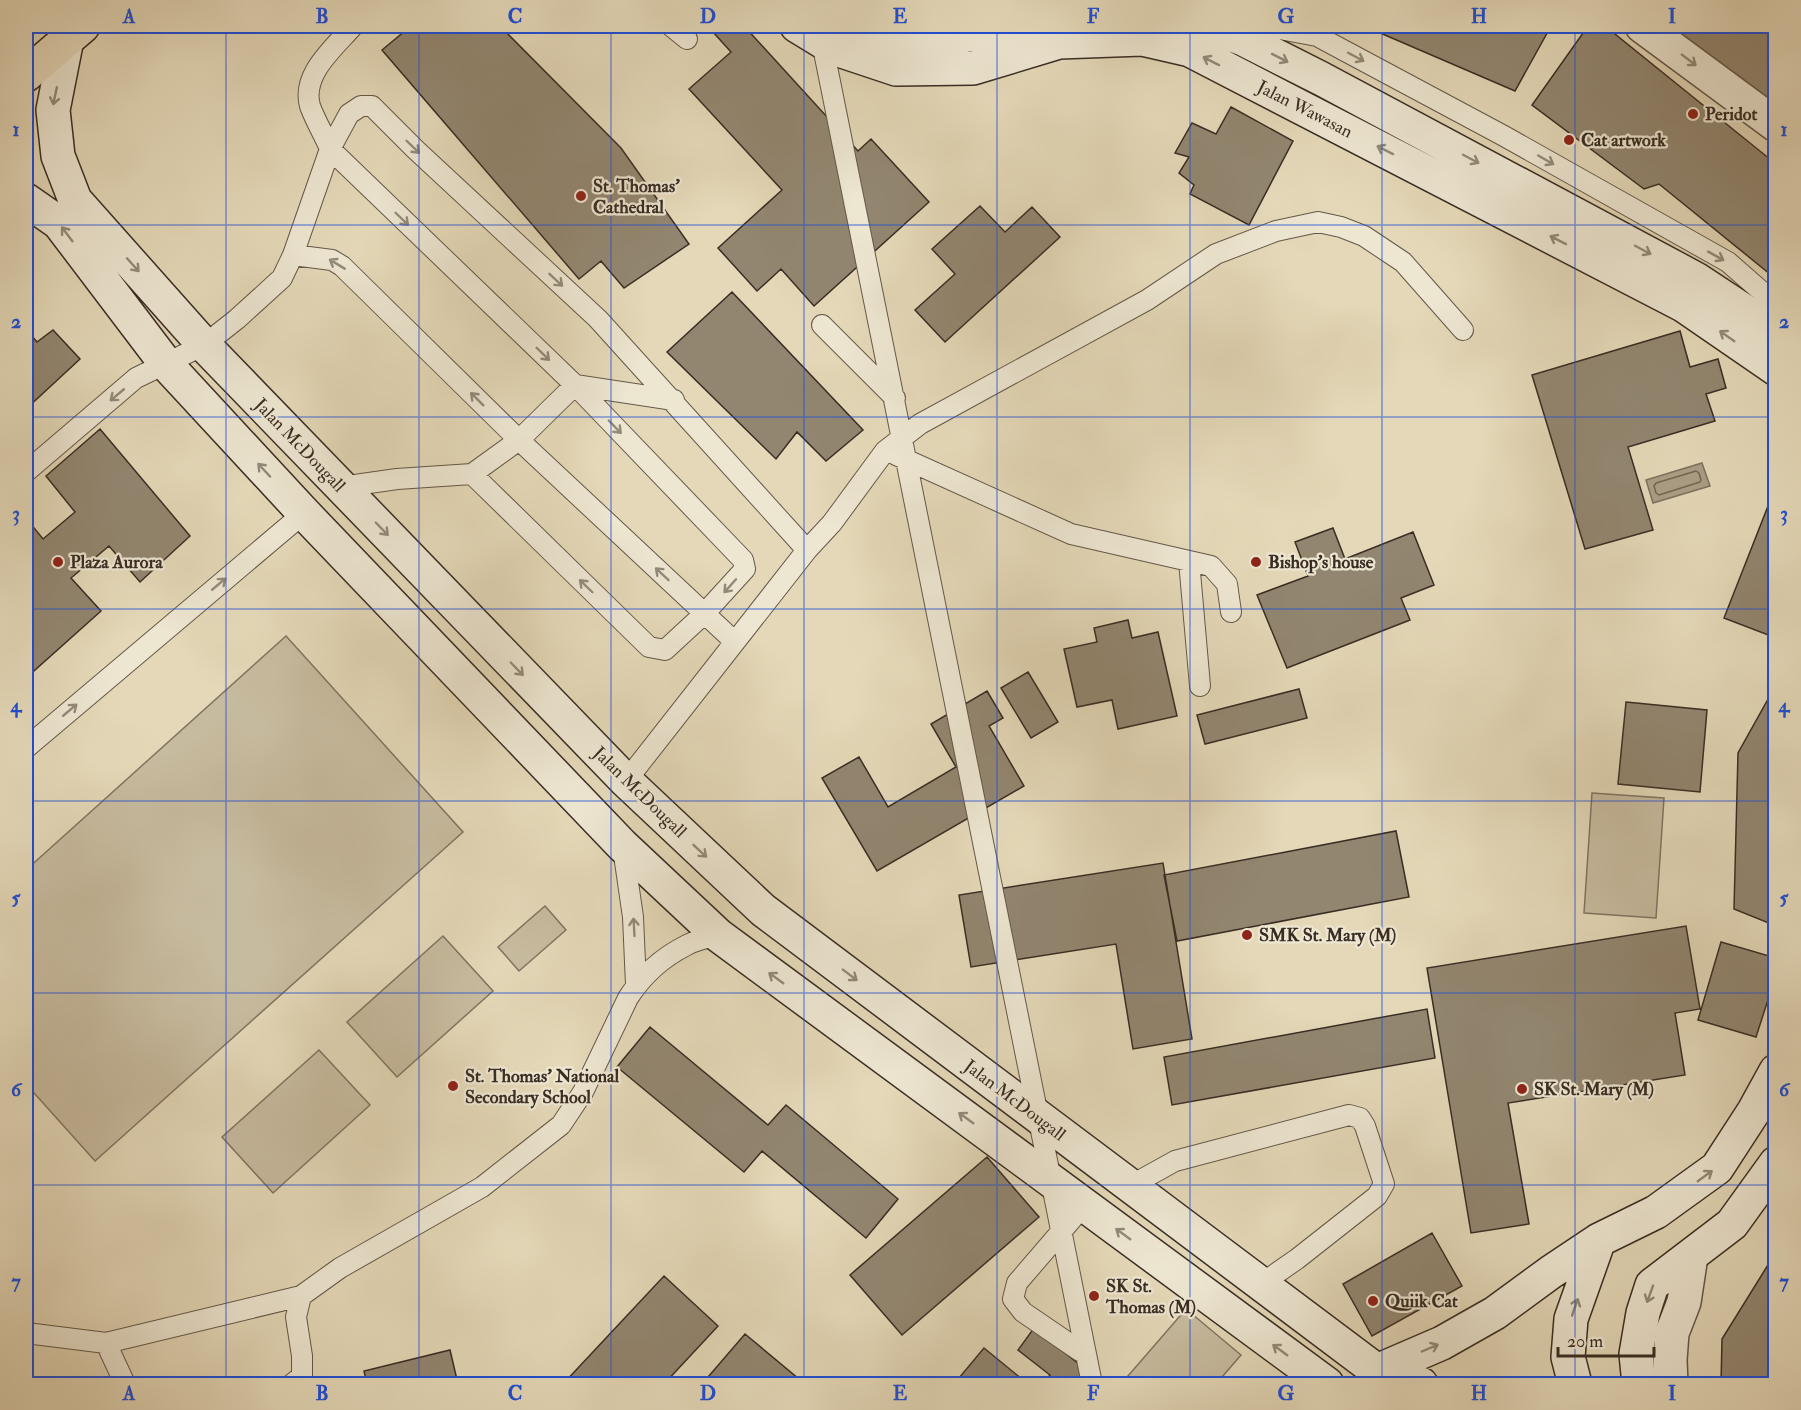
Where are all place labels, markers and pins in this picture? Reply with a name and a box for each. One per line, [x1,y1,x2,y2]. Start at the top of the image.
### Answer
place label: Peridot [1705,103,1758,126]
marker: Peridot [1686,107,1700,121]
place label: Cat artwork [1581,129,1666,152]
marker: Cat artwork [1562,133,1576,147]
place label: St. Thomas' Cathedral [593,175,680,219]
marker: St. Thomas' Cathedral [574,189,588,203]
place label: Plaza Aurora [70,551,163,574]
place label: Bishop's house [1268,551,1374,574]
marker: Plaza Aurora [51,555,65,569]
marker: Bishop's house [1249,555,1263,569]
place label: SMK St. Mary (M) [1259,924,1397,947]
marker: SMK St. Mary (M) [1240,928,1254,942]
place label: St. Thomas' National Secondary School [465,1065,619,1109]
place label: SK St. Mary (M) [1534,1078,1654,1101]
marker: St. Thomas' National Secondary School [446,1079,460,1093]
marker: SK St. Mary (M) [1515,1082,1529,1096]
place label: SK St. Thomas (M) [1105,1275,1196,1319]
marker: SK St. Thomas (M) [1087,1289,1101,1303]
place label: Quiik Cat [1385,1290,1458,1313]
marker: Quiik Cat [1366,1294,1380,1308]

